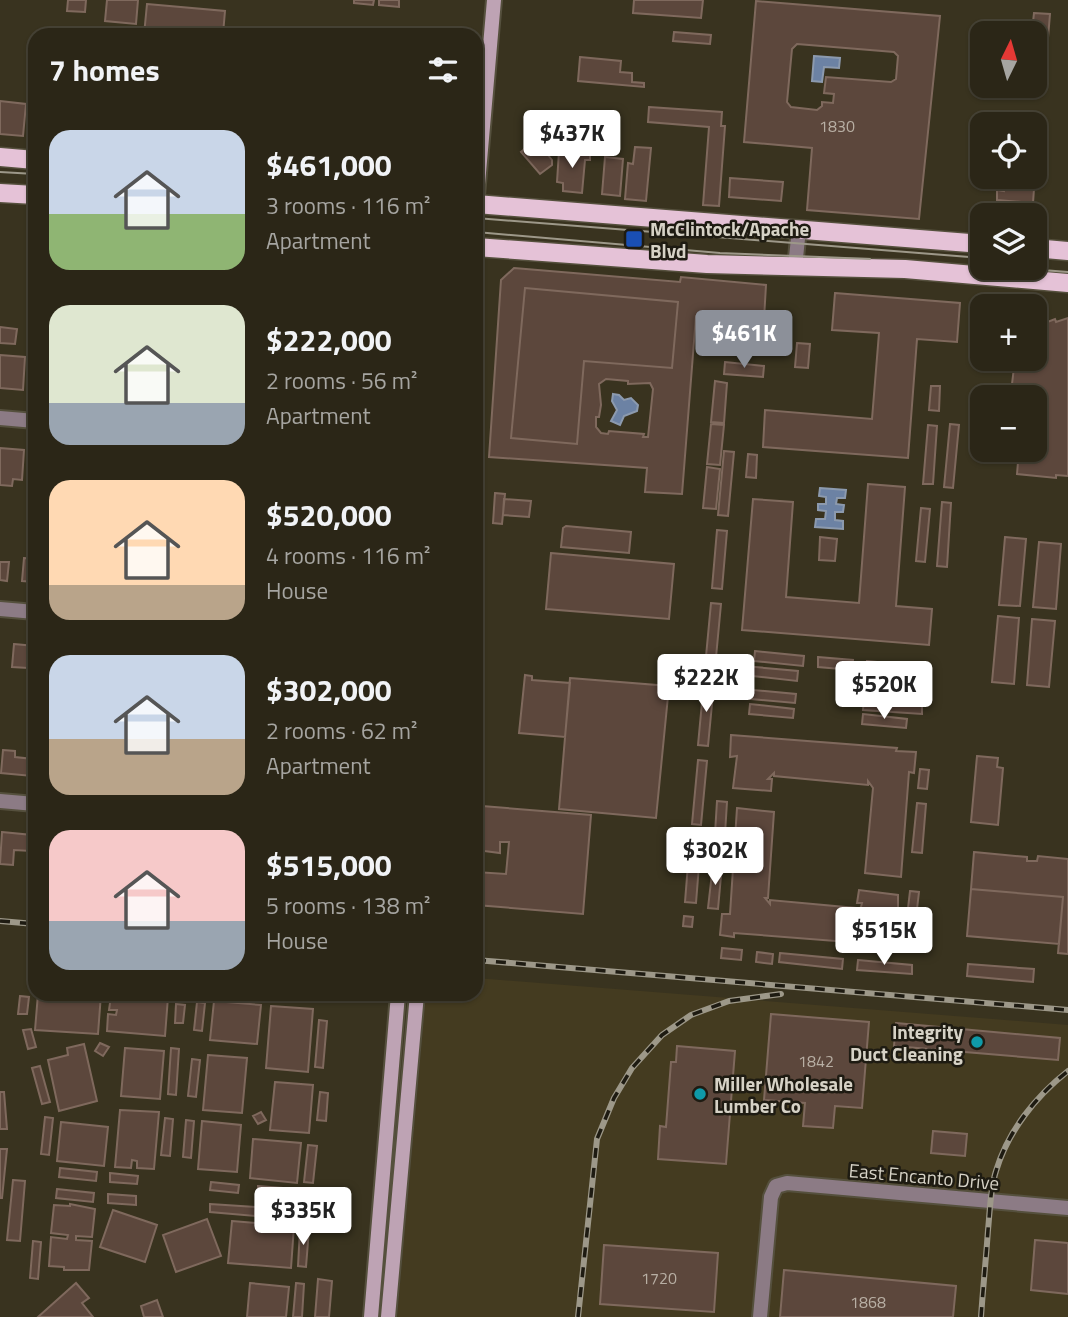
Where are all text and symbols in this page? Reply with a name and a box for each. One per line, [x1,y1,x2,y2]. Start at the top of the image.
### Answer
north arrow [970,21,1046,98]
map controls [970,21,1047,462]
text: 7 homes [49,47,160,93]
icon: filters [424,51,462,89]
pin: $437K [523,110,621,170]
button: locate [970,112,1047,189]
house number: 1830 [819,114,855,138]
text: $437K [539,115,605,150]
text: $461,000 [266,142,392,188]
icon: home [105,158,189,242]
text: 3 rooms · 116 m² [266,188,430,223]
button: layers [970,203,1047,280]
place label: McClintock/Apache Blvd [650,214,809,265]
text: Apartment [266,223,371,258]
marker: McClintock/Apache Blvd [624,229,644,249]
button: + [970,294,1047,371]
pin: $461K [695,310,793,370]
text: $461K [711,315,777,350]
text: $222,000 [266,317,392,363]
icon: home [105,333,189,417]
text: 2 rooms · 56 m² [266,363,417,398]
button: − [970,385,1047,462]
text: Apartment [266,398,371,433]
text: $520,000 [266,492,392,538]
icon: home [105,508,189,592]
text: 4 rooms · 116 m² [266,538,430,573]
text: House [266,573,328,608]
pin: $222K [657,654,755,714]
text: $222K [673,659,739,694]
pin: $520K [835,662,933,721]
text: $520K [851,666,917,701]
text: $302,000 [266,667,392,713]
icon: home [105,683,189,767]
text: 2 rooms · 62 m² [266,713,417,748]
text: Apartment [266,748,371,783]
pin: $302K [666,828,764,887]
text: $302K [682,832,748,867]
text: $515,000 [266,842,392,888]
icon: home [105,858,189,942]
text: 5 rooms · 138 m² [266,888,430,923]
pin: $515K [835,908,933,967]
text: $515K [851,912,917,947]
text: House [266,923,328,958]
place label: Integrity Duct Cleaning [850,1017,963,1068]
marker: Integrity Duct Cleaning [969,1034,985,1050]
house number: 1842 [798,1049,834,1073]
place label: Miller Wholesale Lumber Co [714,1069,853,1120]
marker: Miller Wholesale Lumber Co [692,1086,708,1102]
street label: East Encanto Drive [848,1155,1000,1197]
pin: $335K [254,1188,352,1247]
text: $335K [270,1192,336,1227]
house number: 1720 [641,1266,677,1290]
house number: 1868 [850,1290,886,1314]

